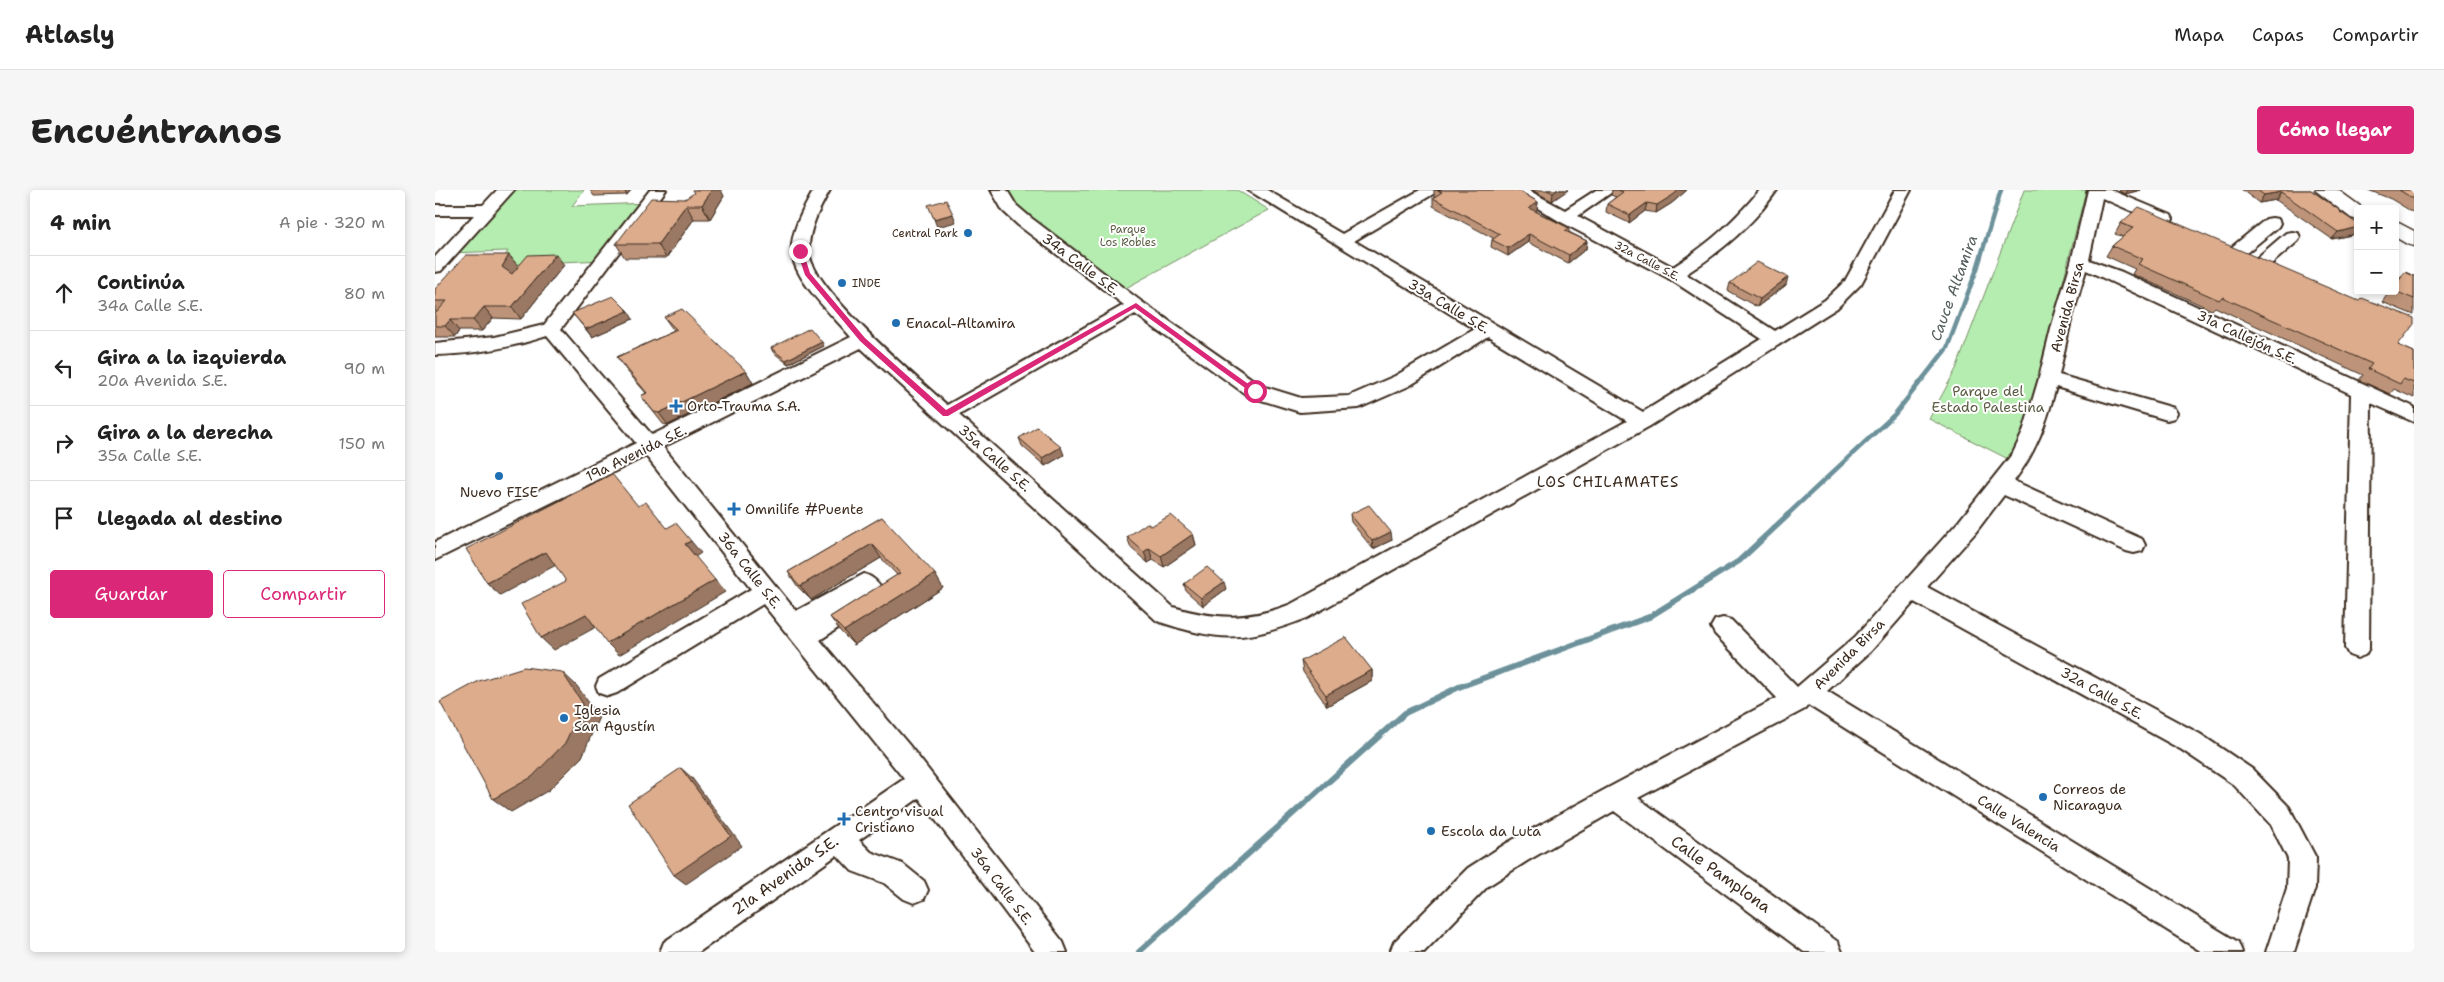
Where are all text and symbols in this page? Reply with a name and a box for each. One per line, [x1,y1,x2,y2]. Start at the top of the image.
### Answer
text: Atlasly [25,19,115,51]
text: Mapa [2174,23,2224,47]
text: Capas [2252,23,2304,47]
text: Compartir [2332,23,2419,47]
button: Cómo llegar [2257,106,2414,154]
text: Encuéntranos [30,107,282,154]
map controls [2354,205,2399,295]
button: + [2354,205,2399,250]
text: 4 min [50,209,111,237]
text: A pie · 320 m [279,212,385,233]
park label: Parque Los Robles [1100,222,1156,250]
place label: Central Park [892,226,958,241]
marker: Central Park [962,227,974,239]
street label: 34a Calle S.E. [1039,229,1123,299]
water label: Cauce Altamira [1926,232,1982,344]
street label: 32a Calle S.E. [1612,237,1683,285]
route end [789,240,812,263]
button: − [2354,250,2399,295]
street label: Avenida Birsa [2046,259,2088,354]
text: Continúa [97,270,185,295]
street label: 33a Calle S.E. [1405,275,1493,337]
place label: INDE [852,276,881,291]
marker: INDE [836,277,848,289]
icon: ahead [50,279,78,307]
text: 80 m [344,283,385,304]
text: 34a Calle S.E. [97,295,203,316]
street label: 31a Callejón S.E. [2194,306,2300,368]
place label: Enacal-Altamira [906,314,1016,332]
marker: Enacal-Altamira [890,317,902,329]
text: Gira a la izquierda [97,345,286,370]
icon: left [50,354,78,382]
text: 90 m [344,358,385,379]
text: 20a Avenida S.E. [97,370,227,391]
route start [1244,380,1267,403]
park label: Parque del Estado Palestina [1932,382,2045,416]
place label: Orto-Trauma S.A. [687,397,801,415]
marker: Orto-Trauma S.A. [669,399,683,413]
text: Gira a la derecha [97,420,273,445]
street label: 19a Avenida S.E. [583,421,689,485]
street label: 35a Calle S.E. [955,421,1035,495]
icon: right [50,429,78,457]
text: 150 m [338,433,385,454]
text: 35a Calle S.E. [97,445,202,466]
marker: Nuevo FISE [493,470,505,482]
district label: LOS CHILAMATES [1537,472,1679,492]
place label: Nuevo FISE [460,483,538,501]
place label: Omnilife #Puente [745,500,864,518]
marker: Omnilife #Puente [727,502,741,516]
icon: arrive [50,504,78,532]
text: Llegada al destino [97,506,283,531]
street label: 36a Calle S.E. [714,528,786,612]
button: Guardar [50,570,213,618]
button: Compartir [223,570,385,618]
street label: Avenida Birsa [1810,615,1888,693]
street label: 32a Calle S.E. [2057,663,2147,723]
place label: Iglesia San Agustín [574,701,656,735]
marker: Iglesia San Agustín [558,712,570,724]
place label: Correos de Nicaragua [2053,780,2126,814]
street label: Calle Valencia [1974,790,2064,856]
marker: Correos de Nicaragua [2037,791,2049,803]
place label: Centro visual Cristiano [855,802,944,836]
marker: Centro visual Cristiano [837,812,851,826]
place label: Escola da Luta [1441,822,1541,840]
marker: Escola da Luta [1425,825,1437,837]
street label: 21a Avenida S.E. [728,830,842,920]
street label: Calle Pamplona [1667,831,1775,917]
street label: 36a Calle S.E. [967,844,1037,928]

